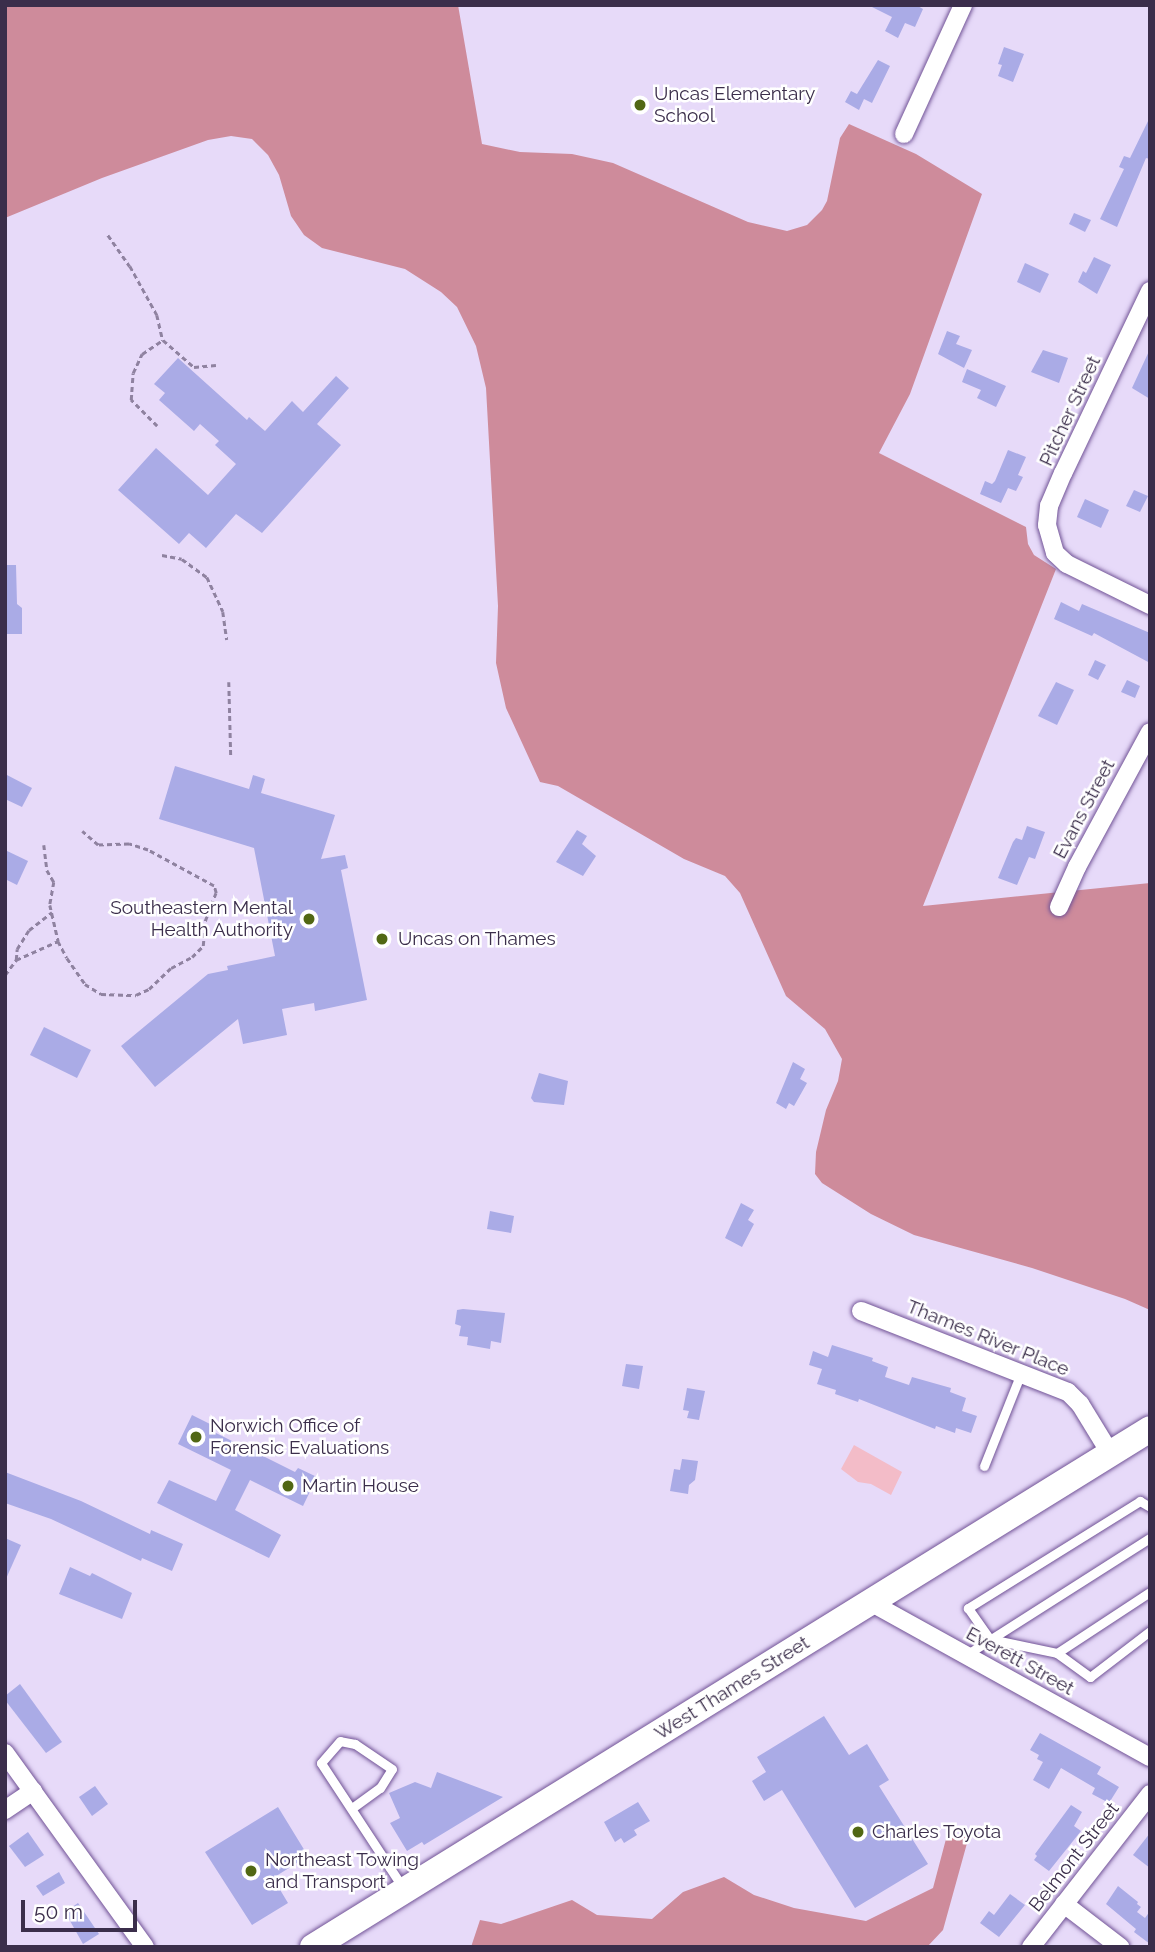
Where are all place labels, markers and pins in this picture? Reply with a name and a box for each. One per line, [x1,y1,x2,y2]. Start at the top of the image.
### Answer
place label: Uncas Elementary School [654,83,815,127]
marker: Uncas Elementary School [632,97,648,113]
place label: Southeastern Mental Health Authority [110,897,293,941]
marker: Southeastern Mental Health Authority [299,909,319,929]
place label: Uncas on Thames [398,928,556,950]
marker: Uncas on Thames [372,929,392,949]
place label: Norwich Office of Forensic Evaluations [210,1415,389,1459]
marker: Norwich Office of Forensic Evaluations [188,1429,204,1445]
place label: Martin House [302,1475,419,1497]
marker: Martin House [280,1478,296,1494]
place label: Charles Toyota [872,1821,1002,1843]
marker: Charles Toyota [850,1824,866,1840]
place label: Northeast Towing and Transport [265,1849,420,1893]
marker: Northeast Towing and Transport [243,1863,259,1879]

